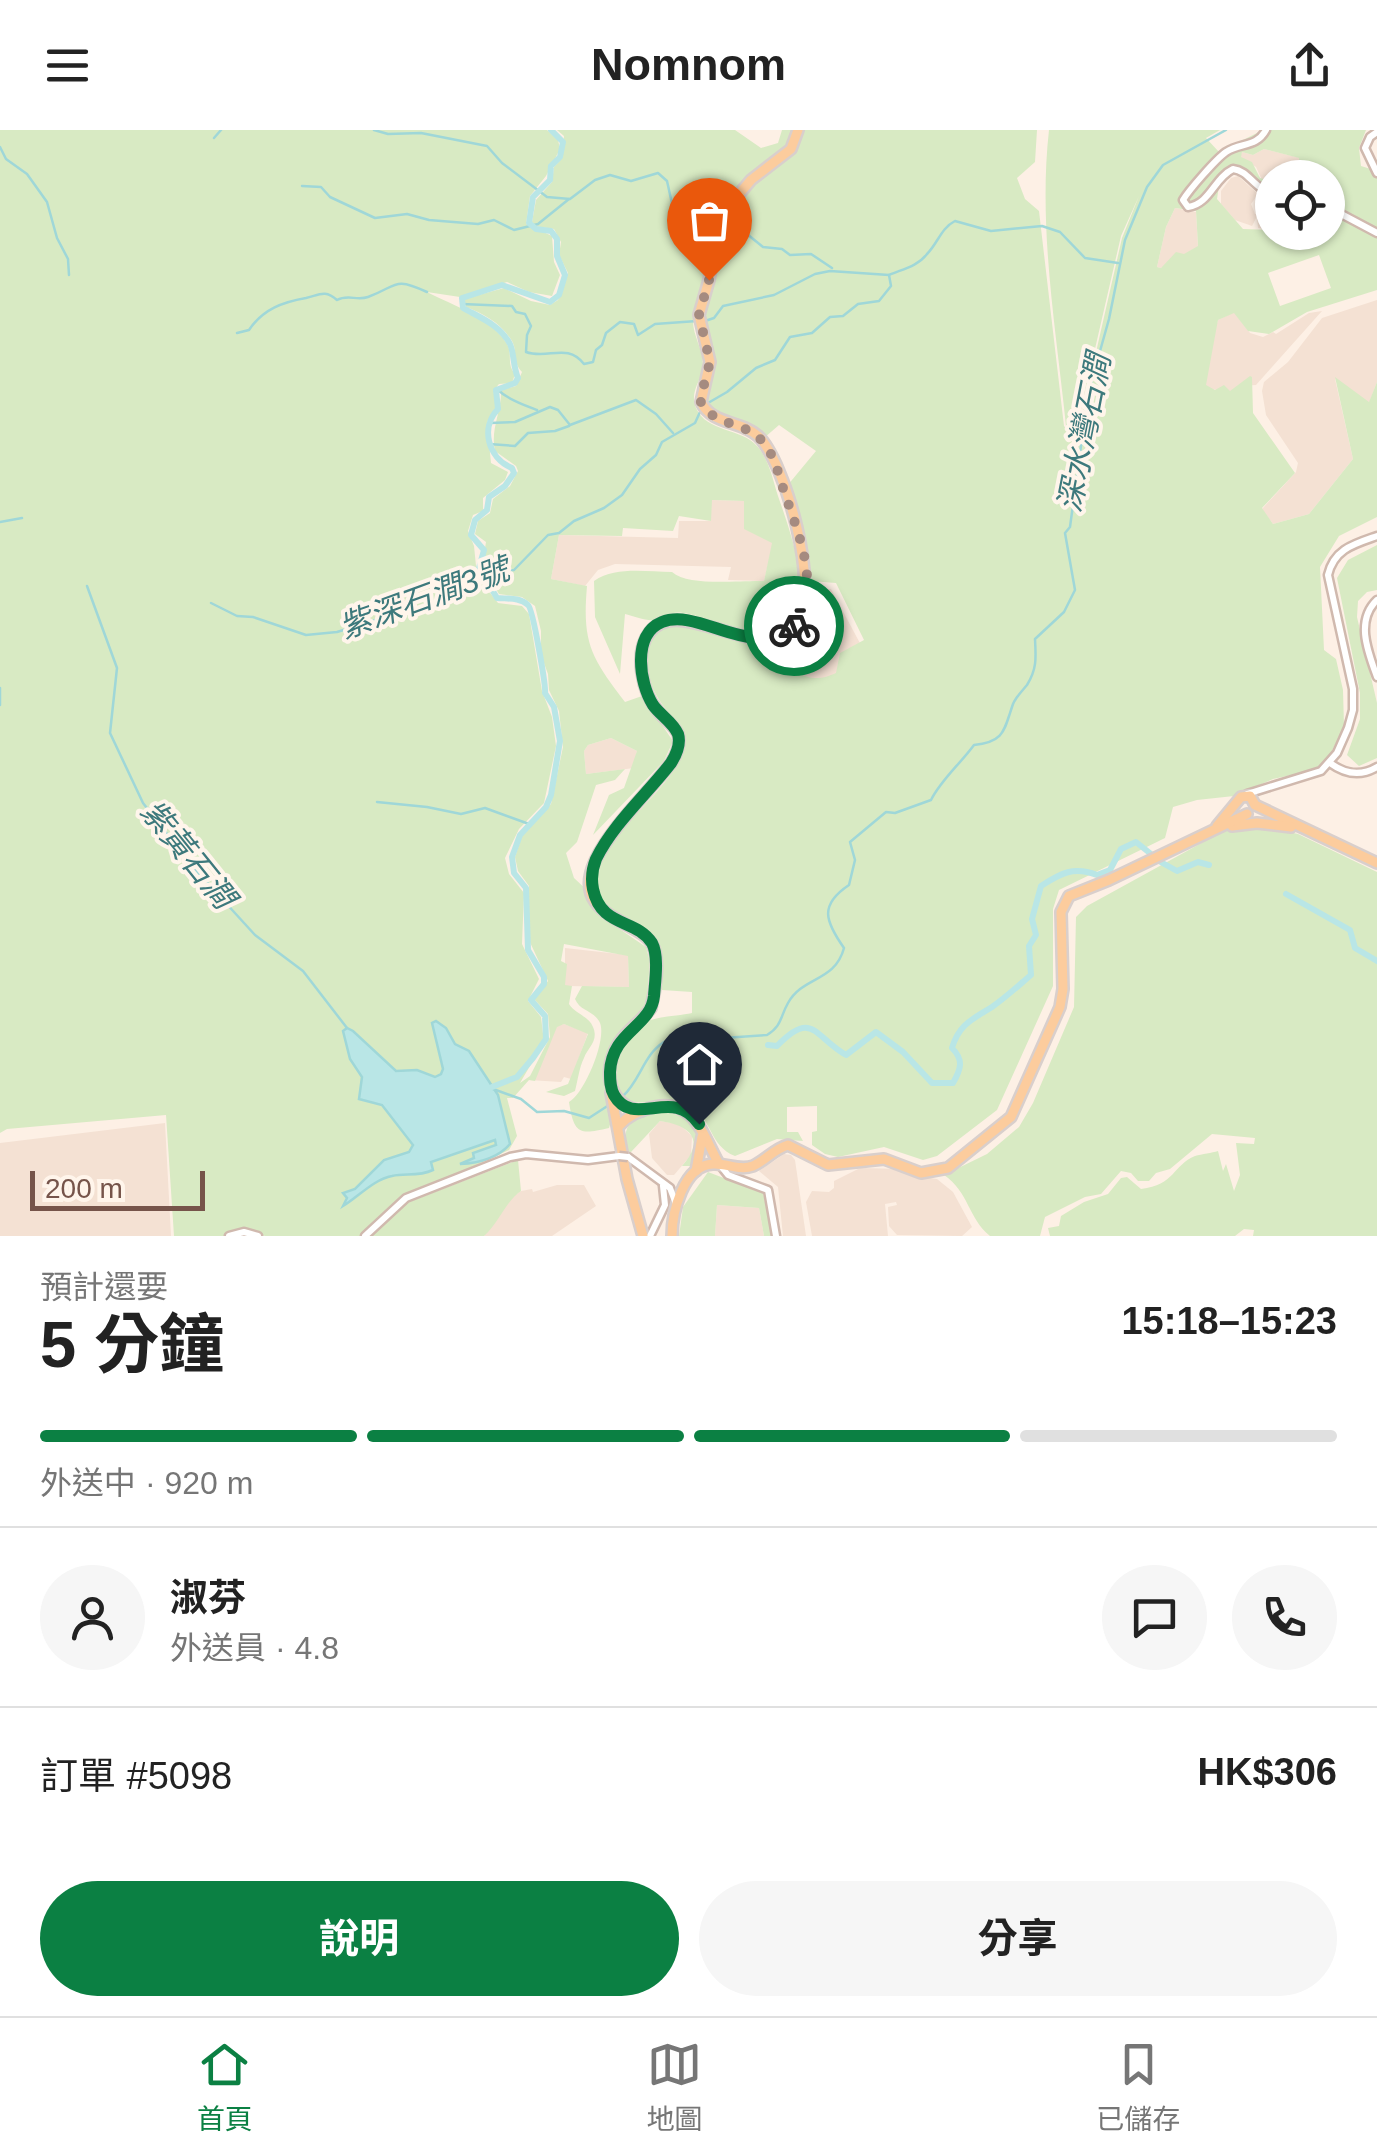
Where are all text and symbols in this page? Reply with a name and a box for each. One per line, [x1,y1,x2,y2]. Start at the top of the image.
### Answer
icon: menu [40,38,95,93]
icon: share [1282,38,1337,93]
text: Nomnom [591,39,786,90]
map controls [1255,160,1345,250]
button: locate [1255,160,1345,250]
pin [667,178,752,281]
icon: bag [682,193,737,248]
water label: 深水灣石澗 [1051,347,1118,515]
water label: 紫深石澗3號 [334,549,517,645]
courier [744,576,844,676]
icon: bike [767,599,822,654]
water label: 紫黃石澗 [134,793,245,918]
pin [657,1022,742,1125]
icon: home [672,1037,727,1092]
scale bar [30,1166,205,1210]
text: 200 m [45,1173,123,1204]
text: 預計還要 [40,1269,168,1305]
text: 15:18–15:23 [1121,1300,1337,1342]
text: 5 分鐘 [40,1308,224,1381]
text: 外送中 · 920 m [40,1465,253,1501]
button: person [40,1565,145,1670]
button: chat [1102,1565,1207,1670]
button: phone [1232,1565,1337,1670]
text: 淑芬 [170,1577,246,1619]
text: 外送員 · 4.8 [170,1630,339,1666]
text: HK$306 [1198,1751,1337,1793]
text: 訂單 #5098 [40,1755,232,1797]
button: 說明 [40,1881,679,1996]
button: 分享 [699,1881,1337,1996]
tab: 首頁 [197,2037,253,2137]
tab: 地圖 [646,2037,702,2137]
tab: 已儲存 [1096,2037,1180,2137]

